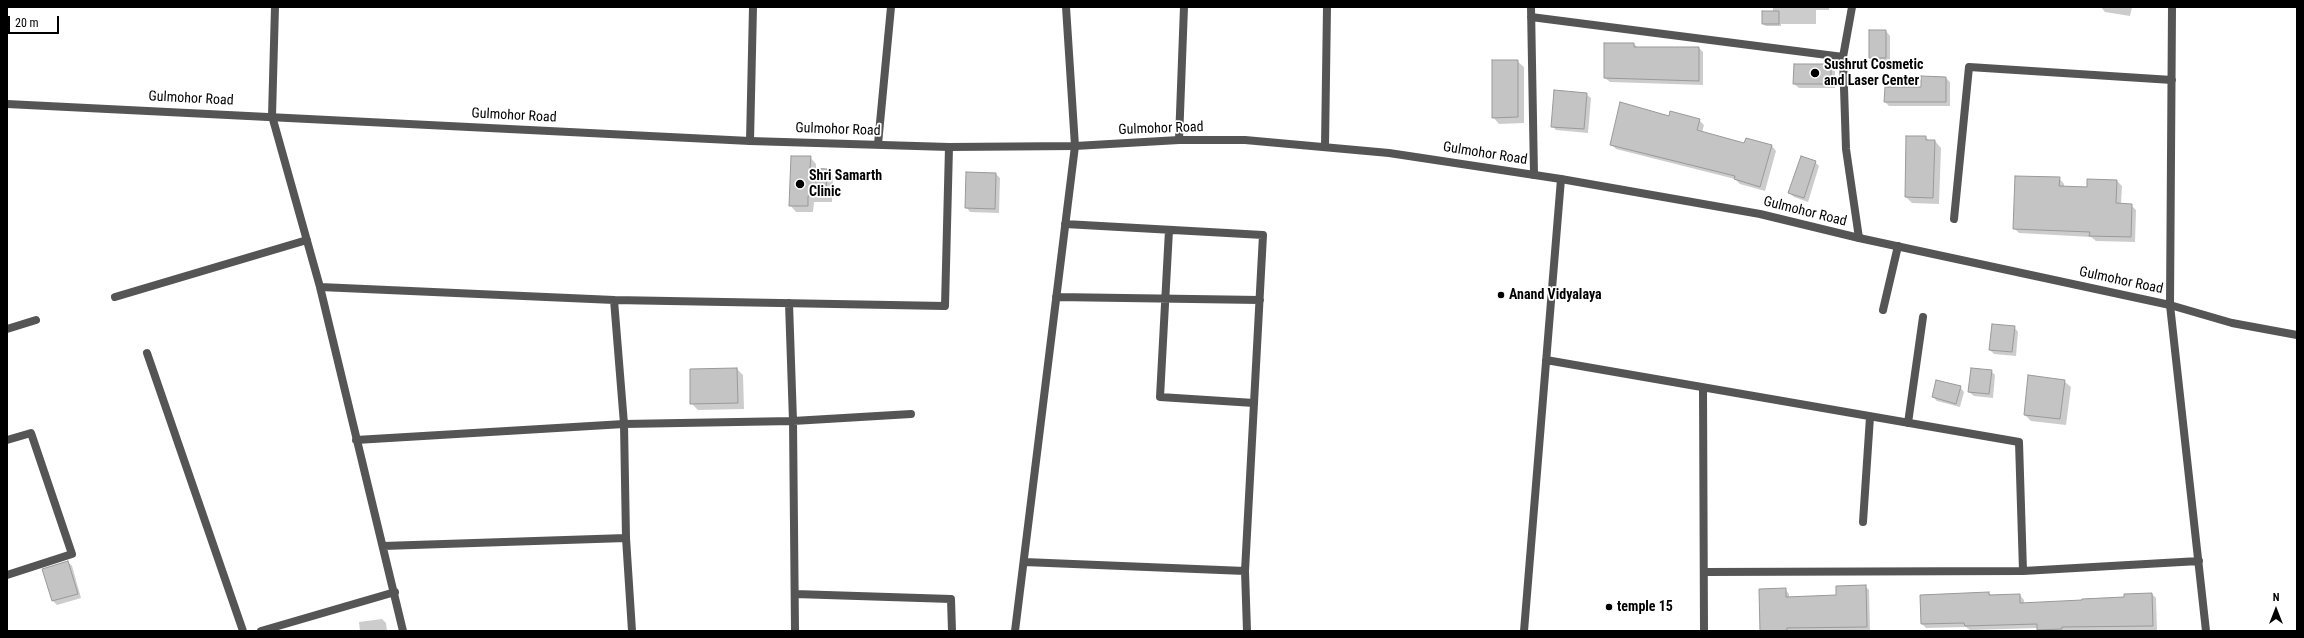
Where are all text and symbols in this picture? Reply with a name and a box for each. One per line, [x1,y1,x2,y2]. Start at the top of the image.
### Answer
scale bar [10,8,61,34]
text: 20 m [15,16,39,30]
place label: Sushrut Cosmetic and Laser Center [1824,57,1923,90]
marker: Sushrut Cosmetic and Laser Center [1809,67,1821,79]
street label: Gulmohor Road [148,88,234,110]
street label: Gulmohor Road [471,105,557,127]
street label: Gulmohor Road [1118,119,1204,139]
street label: Gulmohor Road [795,120,881,140]
street label: Gulmohor Road [1442,139,1528,169]
place label: Shri Samarth Clinic [809,168,882,200]
marker: Shri Samarth Clinic [794,178,806,190]
street label: Gulmohor Road [1762,194,1848,230]
street label: Gulmohor Road [2078,264,2164,298]
place label: Anand Vidyalaya [1509,287,1602,303]
marker: Anand Vidyalaya [1496,290,1506,300]
north arrow [2256,590,2296,630]
text: N [2273,591,2279,604]
place label: temple 15 [1617,599,1673,615]
marker: temple 15 [1604,602,1614,612]

